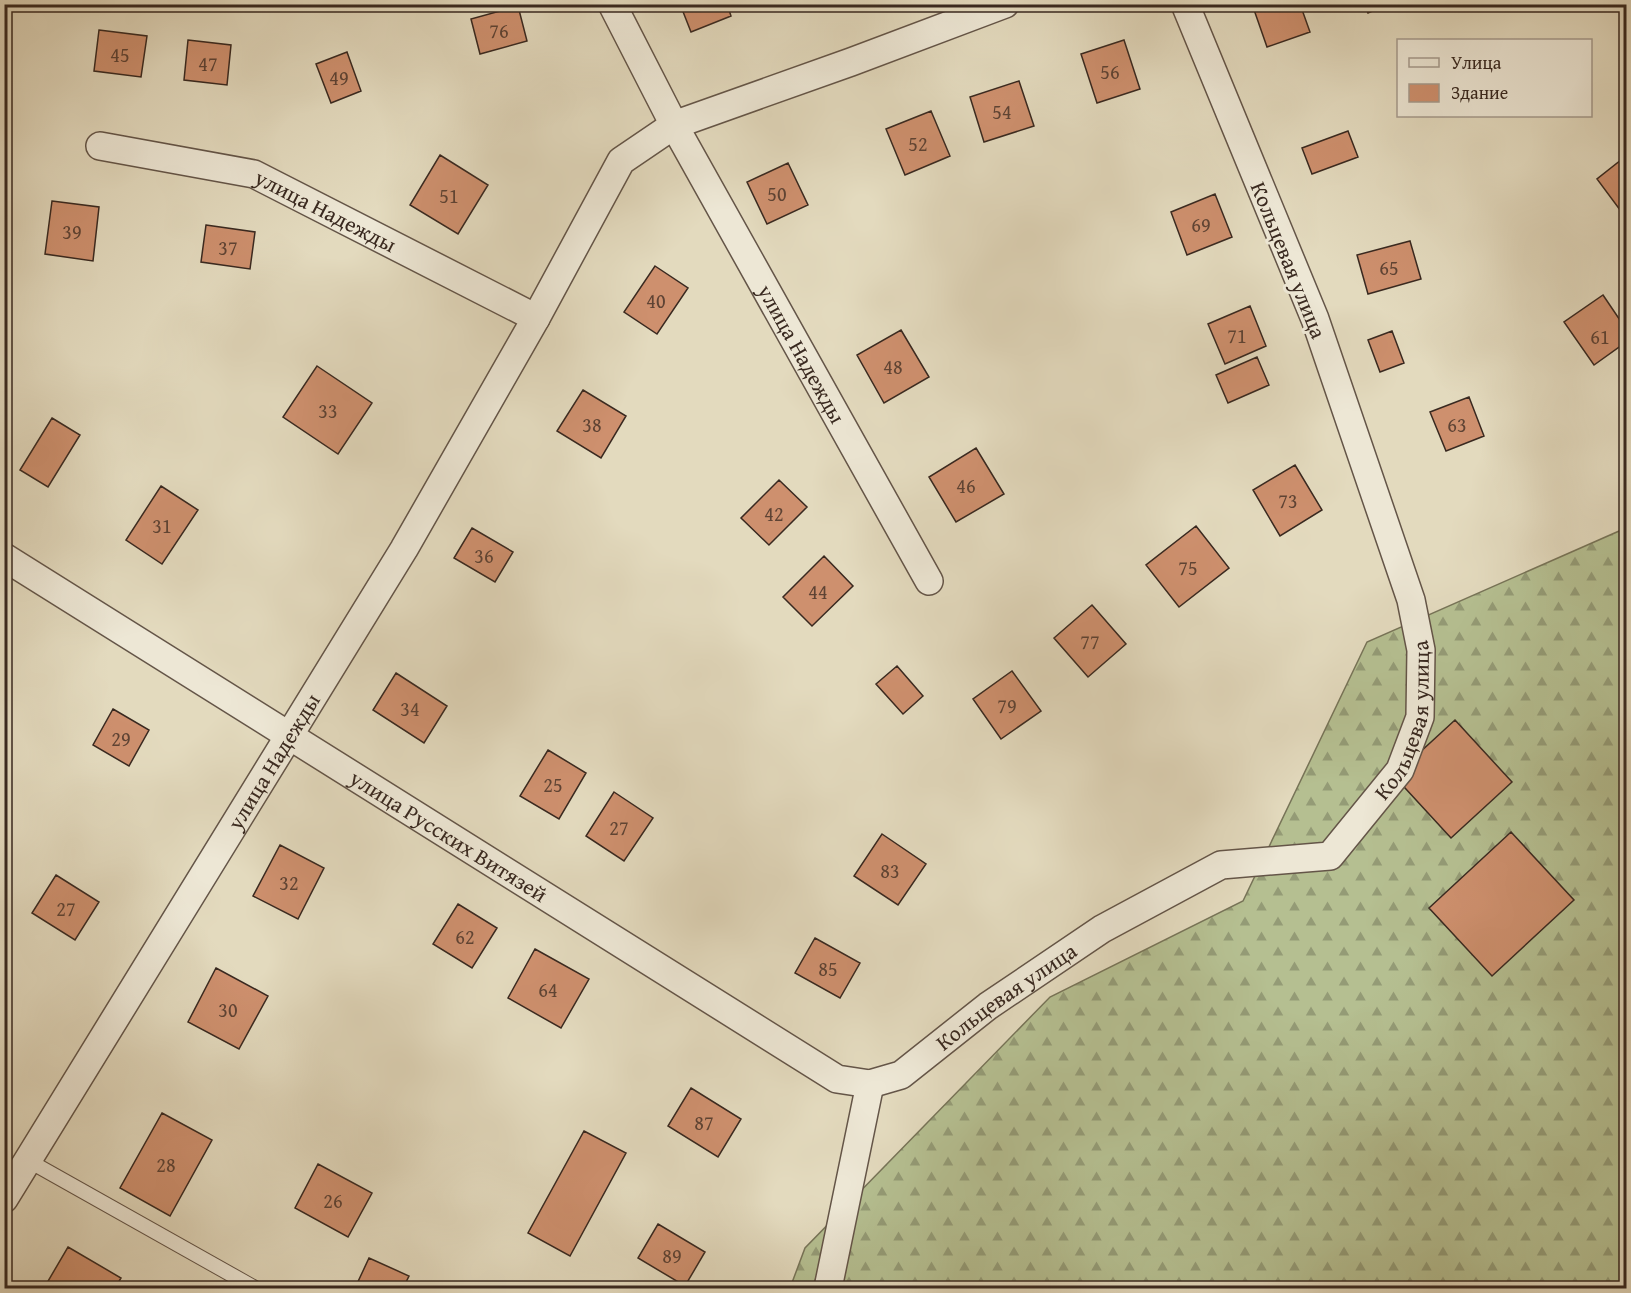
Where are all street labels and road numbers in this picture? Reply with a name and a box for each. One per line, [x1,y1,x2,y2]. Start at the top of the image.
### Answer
street label: улица Надежды [248,161,402,260]
street label: Кольцевая улица [1243,177,1335,344]
street label: улица Надежды [750,277,854,429]
street label: Кольцевая улица [1366,638,1437,807]
street label: улица Надежды [219,687,328,837]
street label: улица Русских Витязей [343,761,554,910]
street label: Кольцевая улица [929,934,1083,1058]

